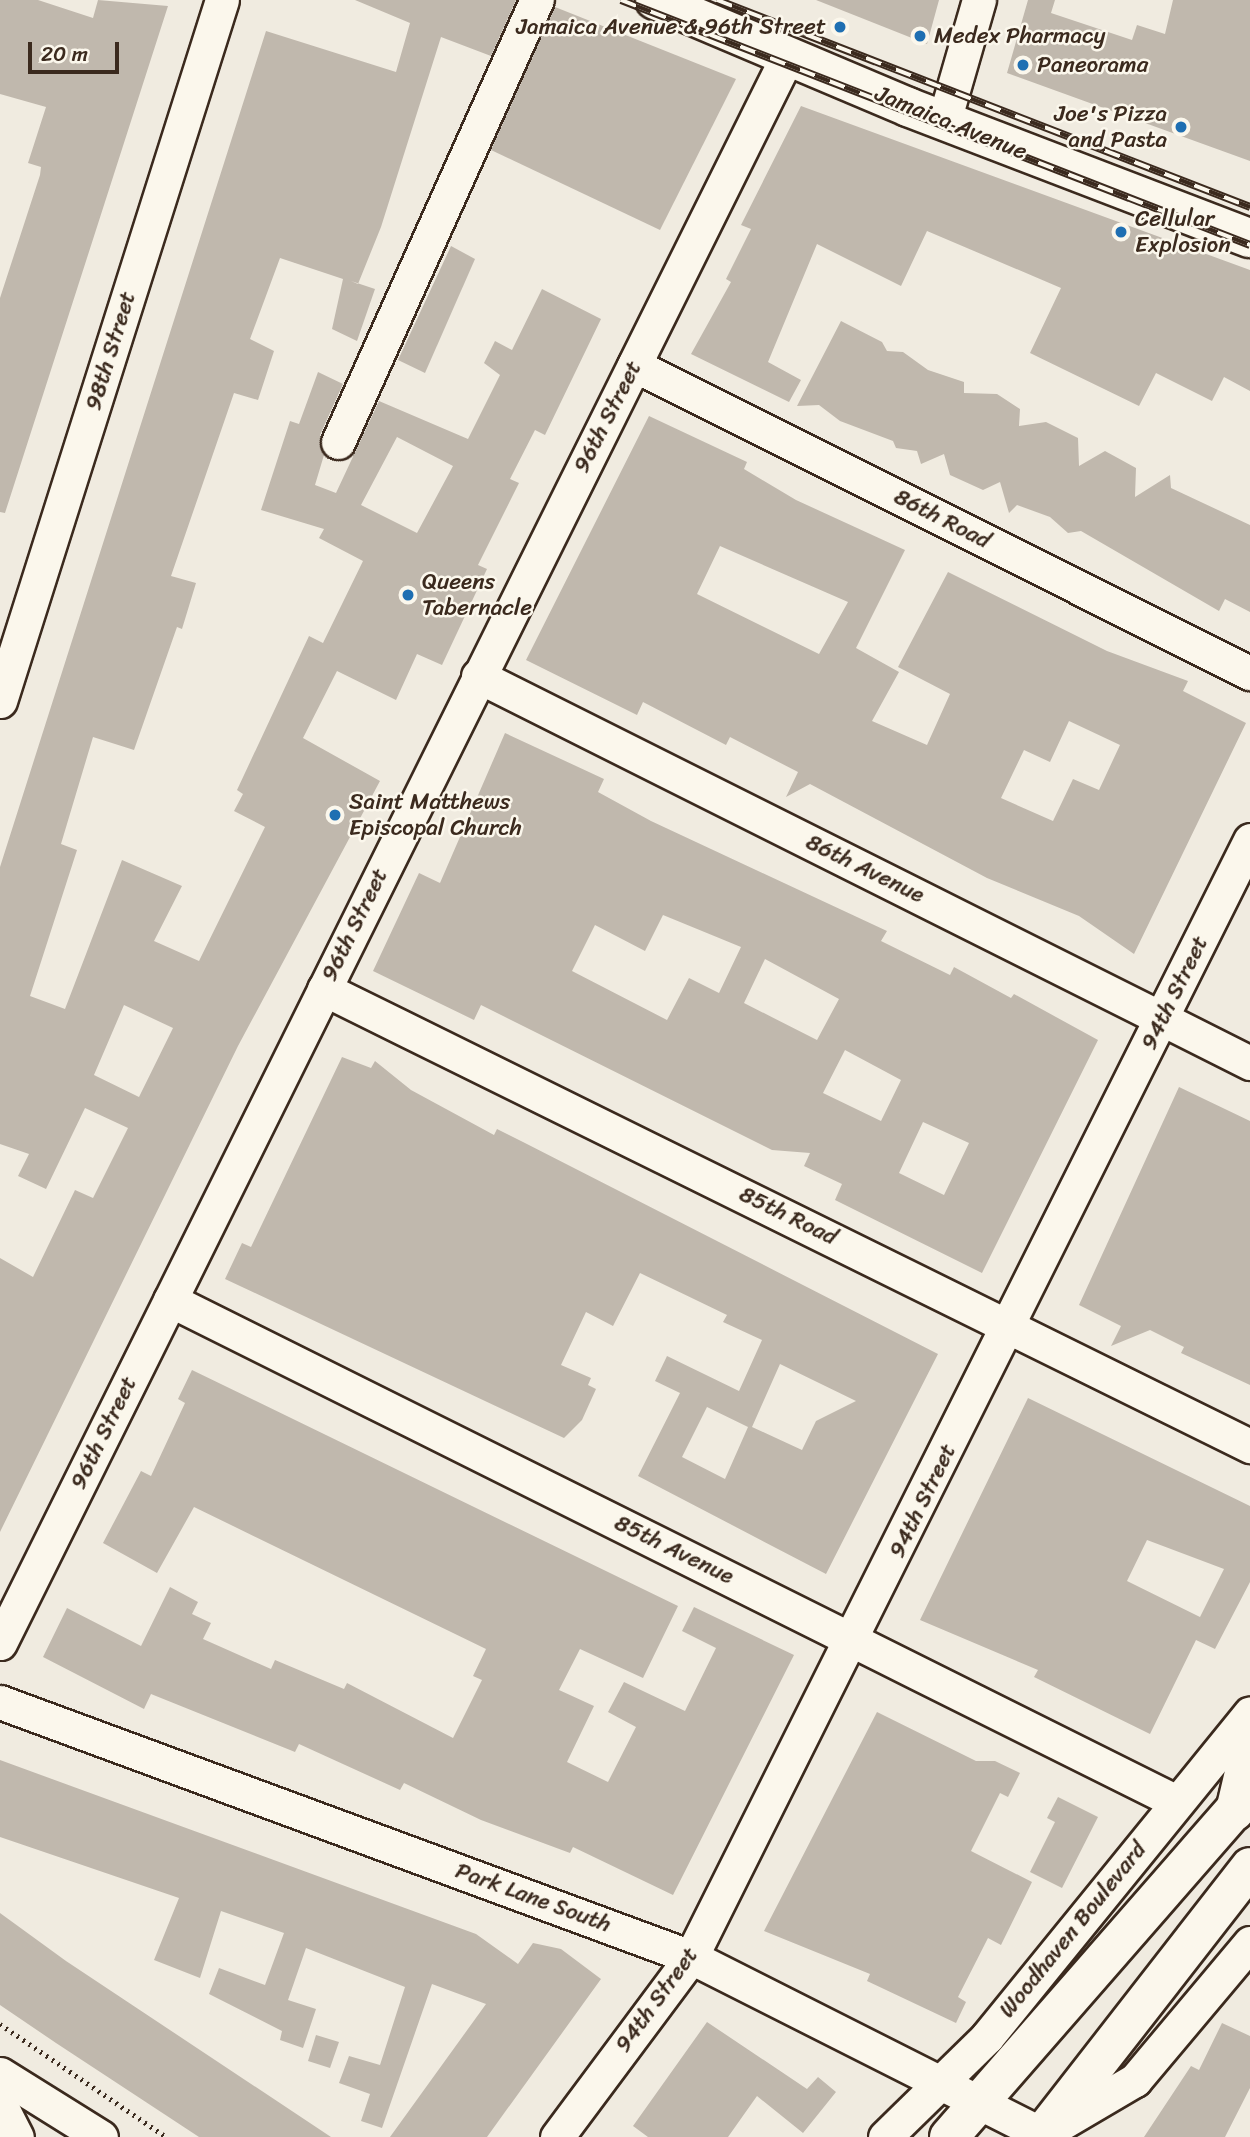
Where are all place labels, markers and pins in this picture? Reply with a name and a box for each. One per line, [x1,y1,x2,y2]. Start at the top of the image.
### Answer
place label: Jamaica Avenue & 96th Street [517,13,826,41]
marker: Jamaica Avenue & 96th Street [832,19,848,35]
place label: Medex Pharmacy [934,22,1106,50]
marker: Medex Pharmacy [912,28,928,44]
place label: Paneorama [1037,51,1148,79]
marker: Paneorama [1015,57,1031,73]
place label: Joe's Pizza and Pasta [1054,100,1167,154]
marker: Joe's Pizza and Pasta [1173,119,1189,135]
place label: Cellular Explosion [1135,205,1231,259]
marker: Cellular Explosion [1113,224,1129,240]
place label: Queens Tabernacle [422,568,532,622]
marker: Queens Tabernacle [400,587,416,603]
place label: Saint Matthews Episcopal Church [349,788,522,842]
marker: Saint Matthews Episcopal Church [327,807,343,823]

